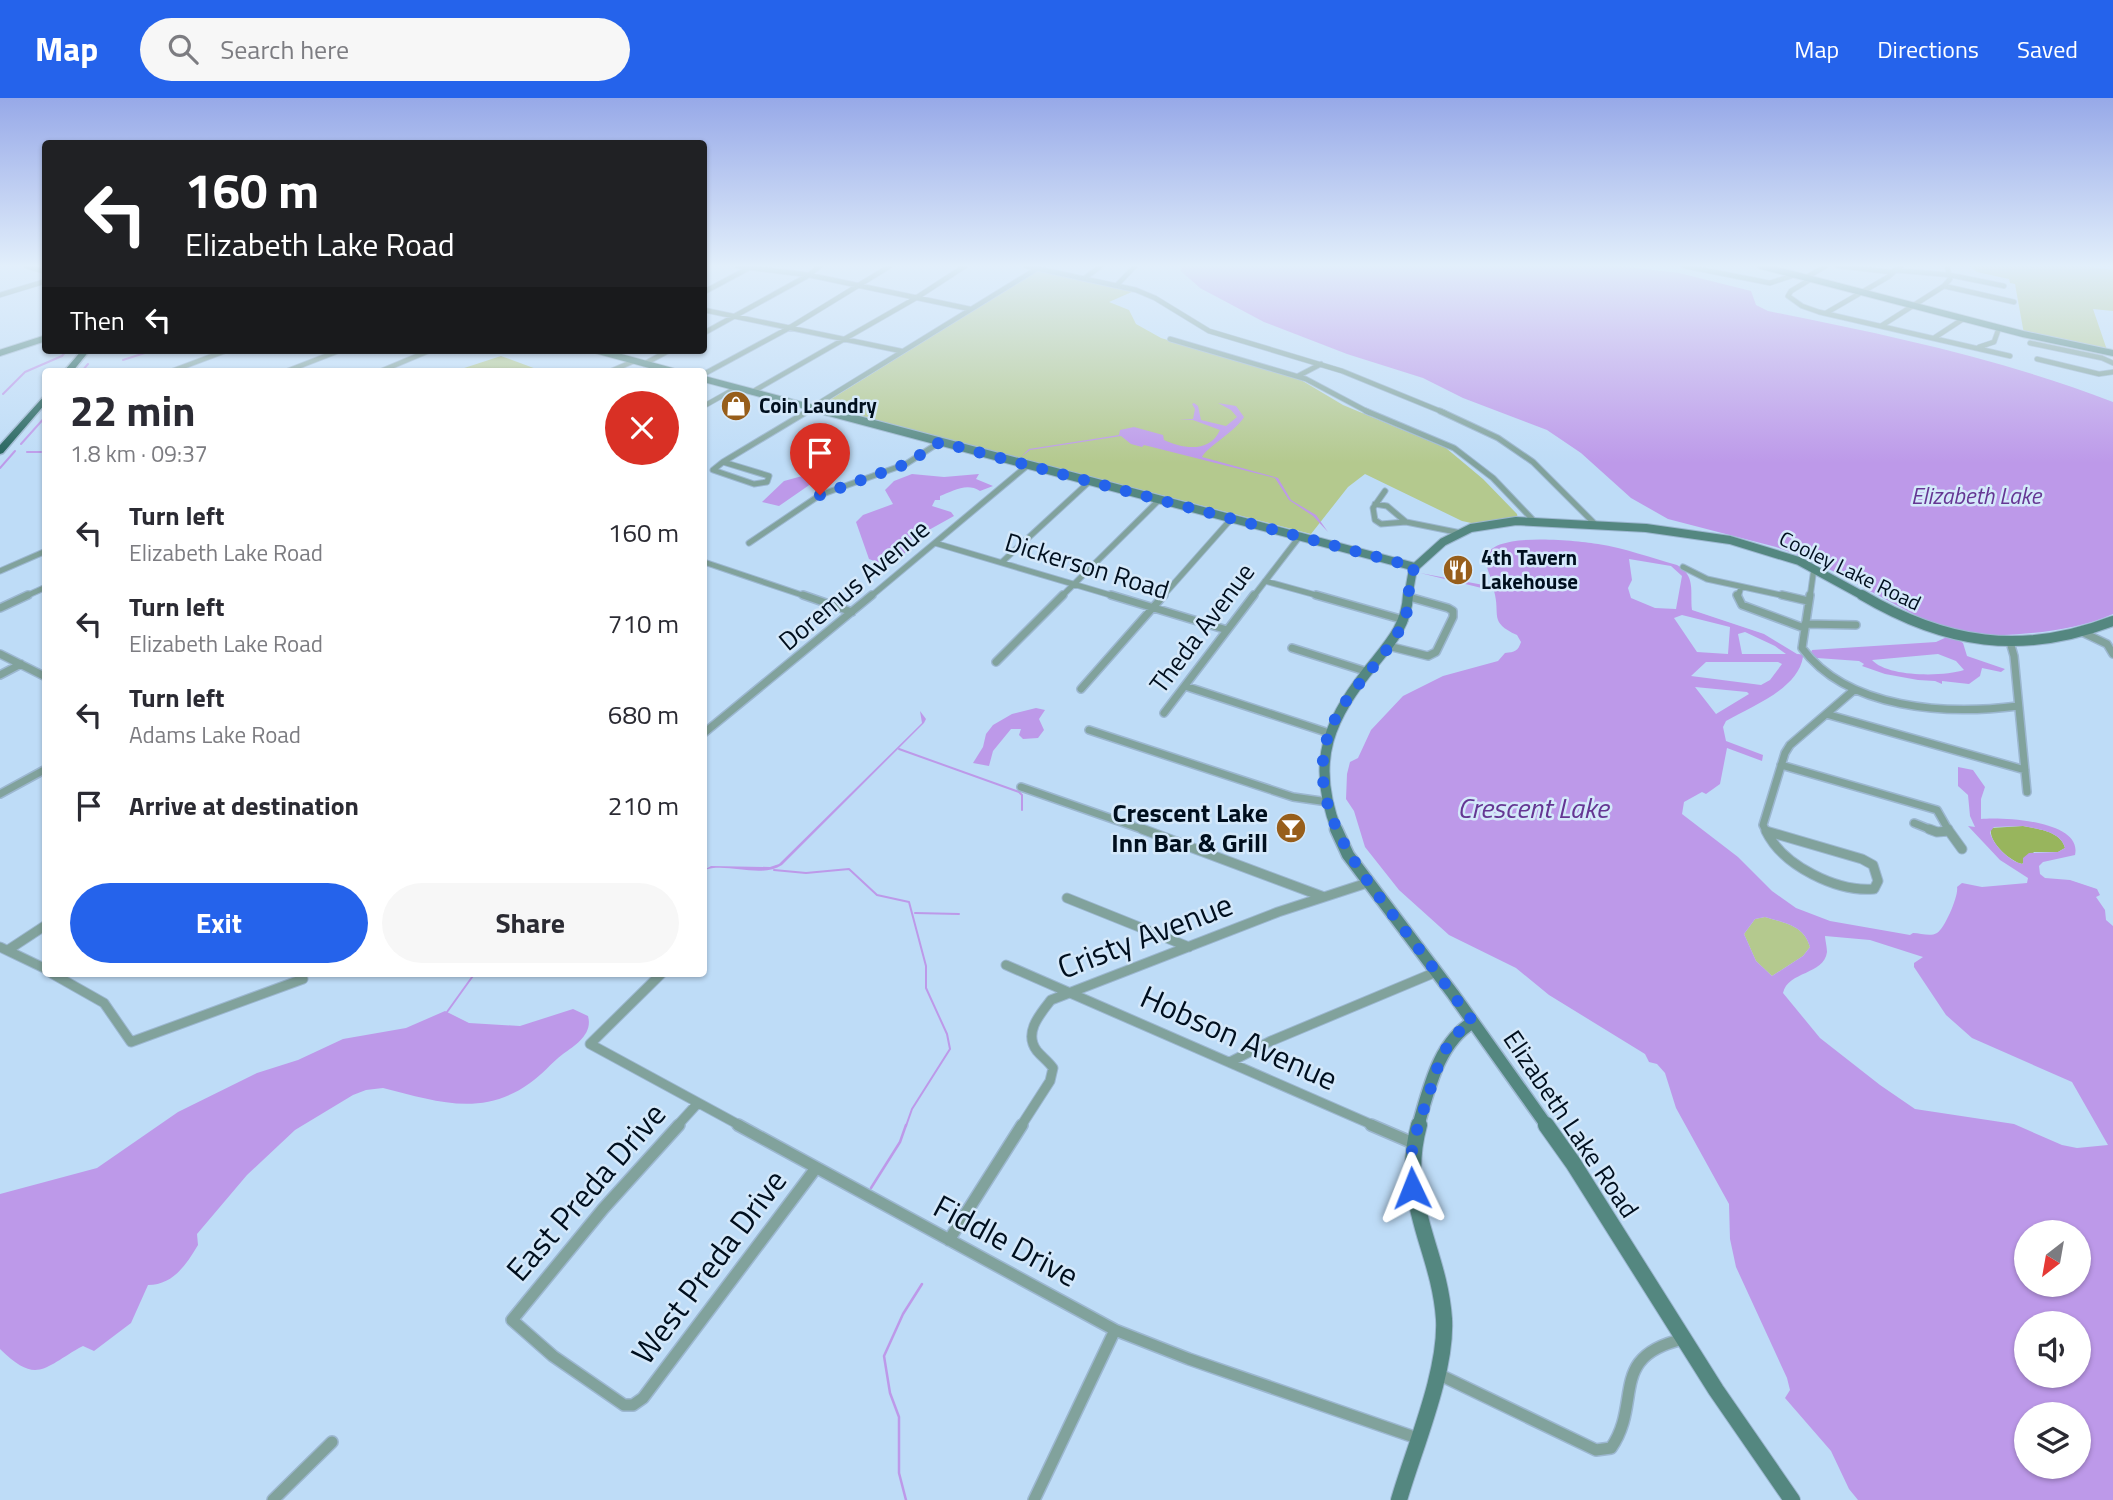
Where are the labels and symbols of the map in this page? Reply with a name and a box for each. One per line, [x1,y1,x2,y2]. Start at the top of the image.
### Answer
shop icon: Coin Laundry [719,389,753,423]
place label: Coin Laundry [759,389,877,421]
pin [790,423,850,495]
water label: Elizabeth Lake [1911,478,2042,513]
street label: Doremus Avenue [770,510,938,660]
street label: Dickerson Road [1000,522,1174,609]
street label: Cooley Lake Road [1774,522,1927,618]
place label: 4th Tavern Lakehouse [1481,541,1578,597]
restaurant icon: 4th Tavern Lakehouse [1441,553,1475,587]
street label: Theda Avenue [1140,554,1264,701]
water label: Crescent Lake [1457,786,1611,829]
place label: Crescent Lake Inn Bar & Grill [1111,793,1268,862]
bar icon: Crescent Lake Inn Bar & Grill [1274,811,1308,845]
street label: Cristy Avenue [1050,880,1239,990]
street label: Hobson Avenue [1133,972,1346,1102]
street label: Elizabeth Lake Road [1494,1022,1649,1225]
street label: East Preda Drive [494,1092,676,1291]
position arrow [1375,1151,1449,1225]
street label: West Preda Drive [619,1159,797,1374]
street label: Fiddle Drive [925,1182,1088,1298]
north arrow [2014,1220,2091,1297]

